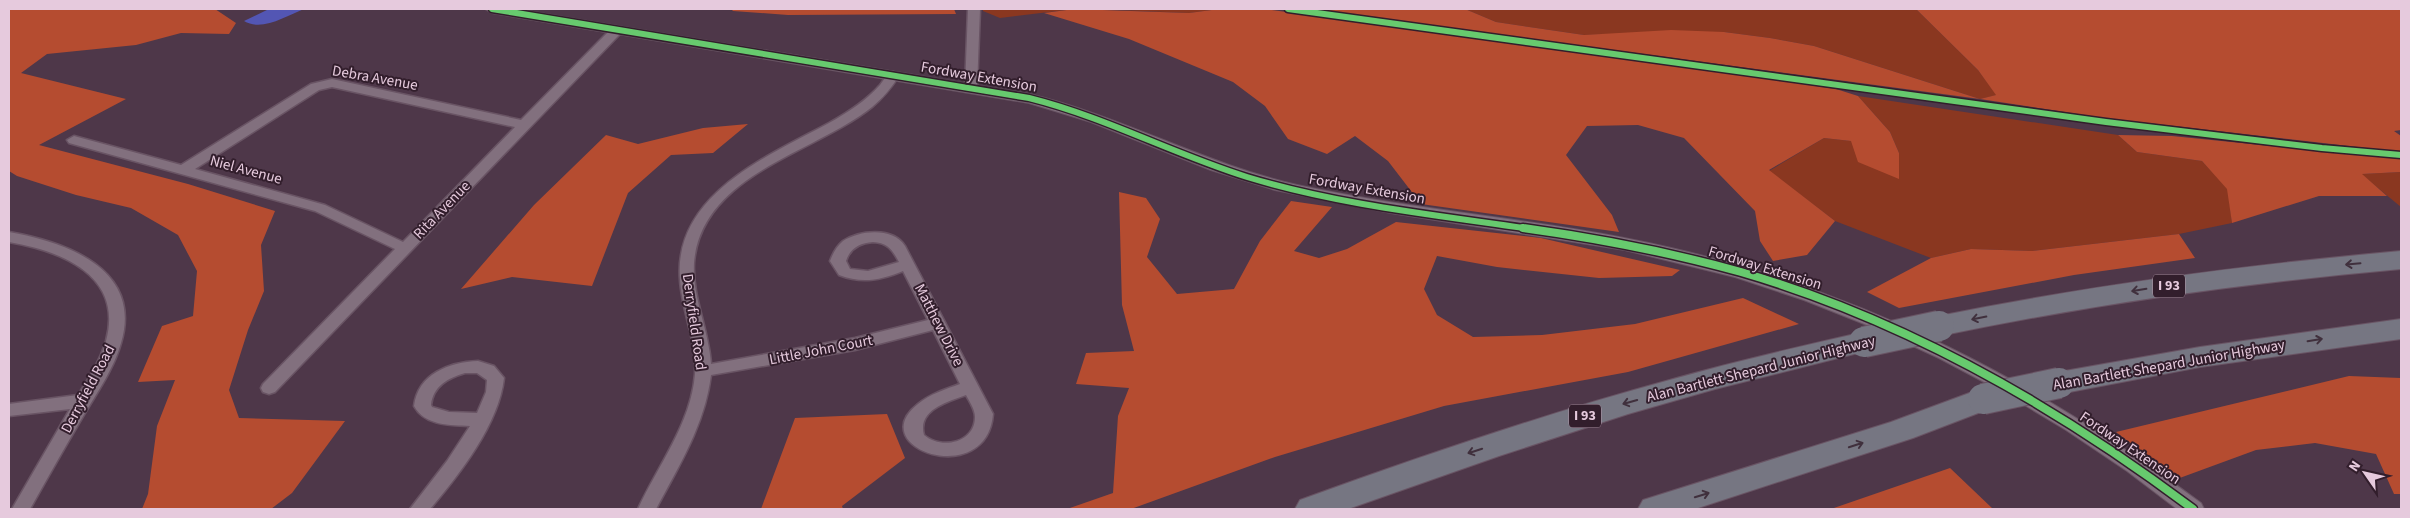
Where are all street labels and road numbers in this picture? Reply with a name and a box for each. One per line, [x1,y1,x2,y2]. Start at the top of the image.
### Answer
street label: Fordway Extension [919,56,1039,98]
street label: Debra Avenue [331,60,419,96]
street label: Niel Avenue [208,150,284,190]
street label: Fordway Extension [1307,168,1427,210]
street label: Rita Avenue [409,176,475,244]
street label: Fordway Extension [1706,241,1824,295]
street label: Derryfield Road [677,272,711,372]
road number: I 93 [2153,274,2185,298]
street label: Matthew Drive [909,280,969,370]
street label: Little John Court [768,330,874,370]
street label: Alan Bartlett Shepard Junior Highway [1644,330,1878,408]
street label: Alan Bartlett Shepard Junior Highway [2051,334,2287,396]
street label: Derryfield Road [56,341,120,437]
road number: I 93 [1569,404,1601,428]
street label: Fordway Extension [2075,406,2185,490]

